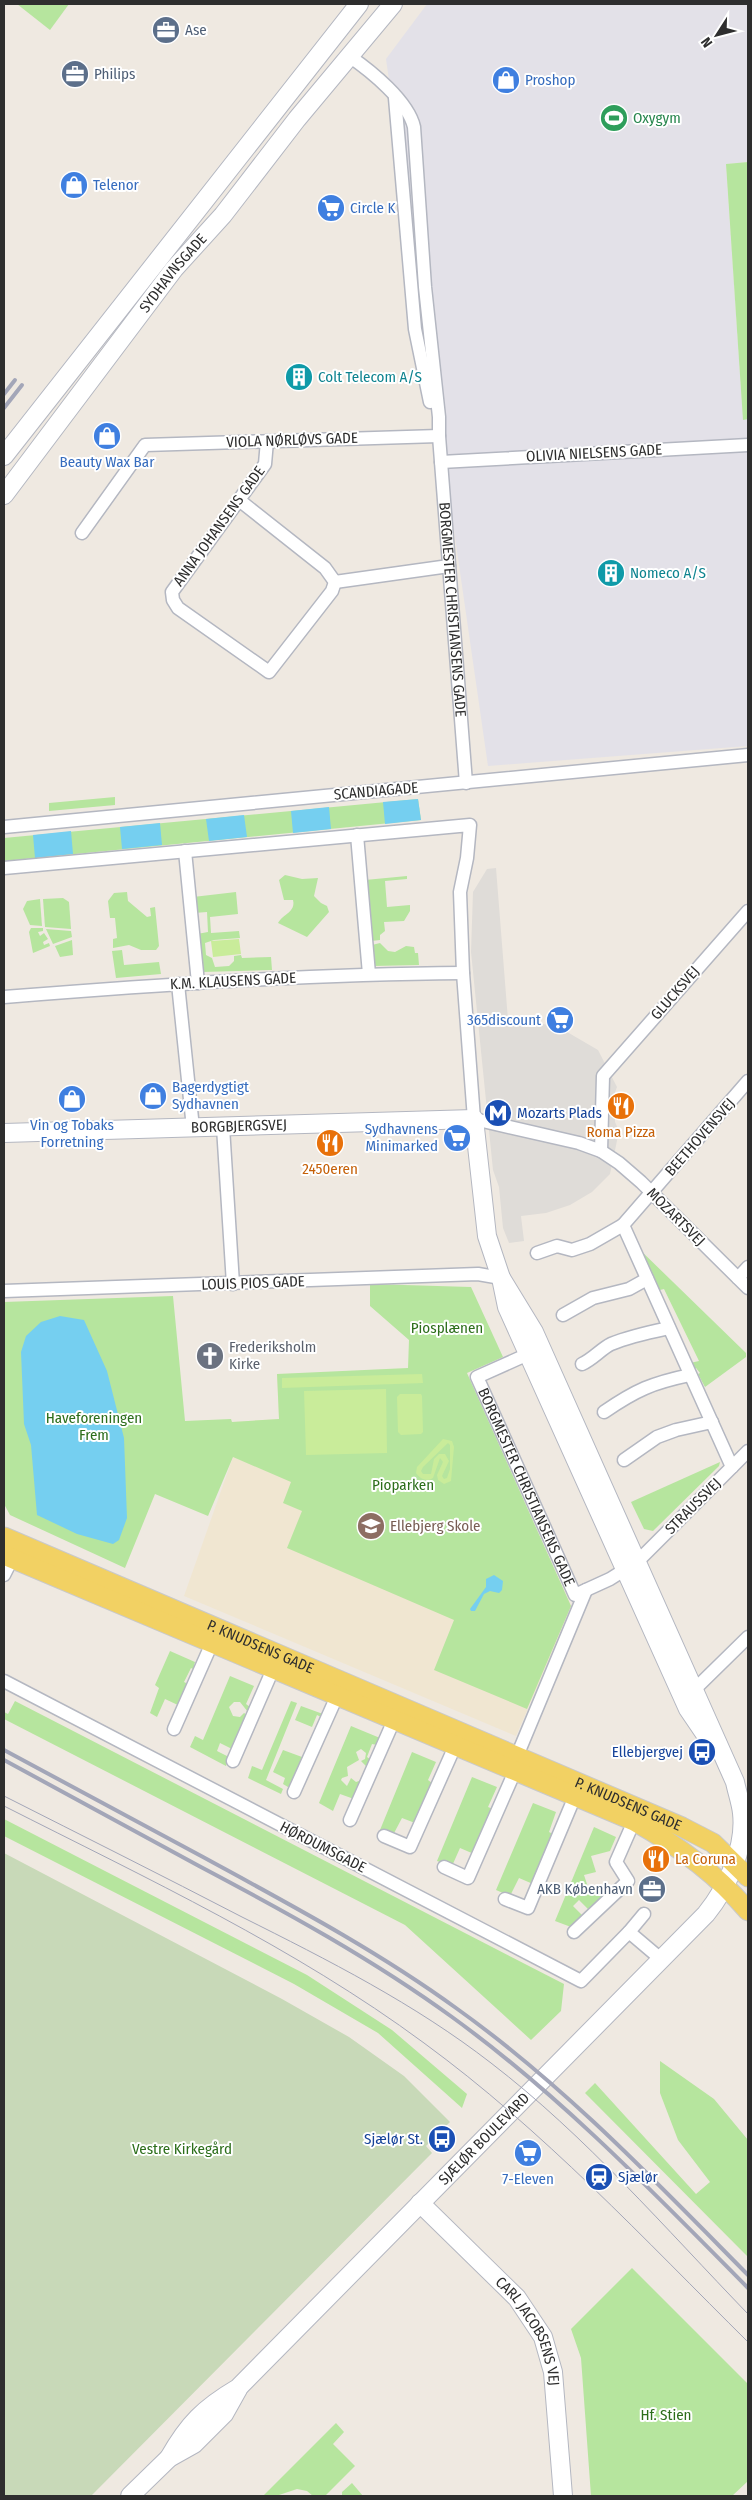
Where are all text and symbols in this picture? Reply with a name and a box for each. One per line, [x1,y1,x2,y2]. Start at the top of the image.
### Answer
north arrow [692,10,742,60]
office icon: Ase [151,15,181,45]
place label: Ase [185,21,207,39]
text: N [698,34,716,51]
office icon: Philips [60,59,90,89]
place label: Philips [94,65,135,83]
shop icon: Proshop [491,65,521,95]
place label: Proshop [525,71,575,89]
sports icon: Oxygym [599,103,629,133]
place label: Oxygym [633,109,681,127]
shop icon: Telenor [59,170,89,200]
place label: Telenor [93,176,140,194]
supermarket icon: Circle K [316,193,346,223]
place label: Circle K [350,199,395,217]
street label: SYDHAVNSGADE [135,230,211,316]
building icon: Colt Telecom A/S [284,362,314,392]
place label: Colt Telecom A/S [318,368,422,386]
shop icon: Beauty Wax Bar [92,421,122,451]
street label: VIOLA NØRLØVS GADE [226,429,358,451]
street label: OLIVIA NIELSENS GADE [525,440,663,466]
place label: Beauty Wax Bar [60,453,155,471]
street label: ANNA JOHANSENS GADE [169,462,269,590]
street label: BORGMESTER CHRISTIANSENS GADE [435,501,470,718]
building icon: Nomeco A/S [596,558,626,588]
place label: Nomeco A/S [630,564,706,582]
street label: SCANDIAGADE [333,778,419,804]
street label: GLUCKSVEJ [647,963,703,1023]
street label: K.M. KLAUSENS GADE [169,969,297,993]
supermarket icon: 365discount [545,1005,575,1035]
place label: 365discount [467,1011,541,1029]
place label: Bagerdygtigt Sydhavnen [172,1078,249,1113]
shop icon: Bagerdygtigt Sydhavnen [138,1081,168,1111]
shop icon: Vin og Tobaks Forretning [57,1084,87,1114]
restaurant icon: Roma Pizza [606,1091,636,1121]
street label: BEETHOVENSVEJ [661,1094,739,1180]
metro station icon: Mozarts Plads [483,1098,513,1128]
place label: Mozarts Plads [517,1104,602,1122]
place label: Vin og Tobaks Forretning [30,1116,114,1151]
street label: BORGBJERGSVEJ [191,1116,287,1136]
place label: Sydhavnens Minimarked [365,1120,438,1155]
supermarket icon: Sydhavnens Minimarked [442,1123,472,1153]
place label: Roma Pizza [587,1123,655,1141]
restaurant icon: 2450eren [315,1128,345,1158]
place label: 2450eren [302,1160,358,1178]
street label: MOZARTSVEJ [643,1184,709,1250]
street label: LOUIS PIOS GADE [201,1272,305,1294]
park label: Piosplænen [411,1319,483,1337]
place label: Frederiksholm Kirke [229,1338,316,1373]
church icon: Frederiksholm Kirke [195,1341,225,1371]
street label: BORGMESTER CHRISTIANSENS GADE [474,1385,579,1589]
park label: Haveforeningen Frem [46,1409,142,1444]
street label: STRAUSSVEJ [661,1474,725,1538]
park label: Pioparken [372,1476,434,1494]
school or university icon: Ellebjerg Skole [356,1511,386,1541]
place label: Ellebjerg Skole [390,1517,480,1535]
street label: P. KNUDSENS GADE [204,1616,317,1677]
bus stop icon: Ellebjergvej [687,1737,717,1767]
place label: Ellebjergvej [612,1743,683,1761]
street label: P. KNUDSENS GADE [572,1773,684,1835]
street label: HØRDUMSGADE [277,1818,369,1876]
restaurant icon: La Coruna [641,1844,671,1874]
place label: La Coruna [675,1850,736,1868]
office icon: AKB København [637,1874,667,1904]
place label: AKB København [537,1880,633,1898]
street label: SJÆLØR BOULEVARD [435,2089,533,2189]
bus stop icon: Sjælør St. [427,2124,457,2154]
place label: Sjælør St. [364,2130,423,2148]
supermarket icon: 7-Eleven [513,2138,543,2168]
park label: Vestre Kirkegård [132,2140,232,2158]
station icon: Sjælør [584,2162,614,2192]
place label: Sjælør [618,2168,659,2186]
place label: 7-Eleven [502,2170,554,2188]
street label: CARL JACOBSENS VEJ [492,2273,563,2386]
park label: Hf. Stien [640,2406,692,2424]

